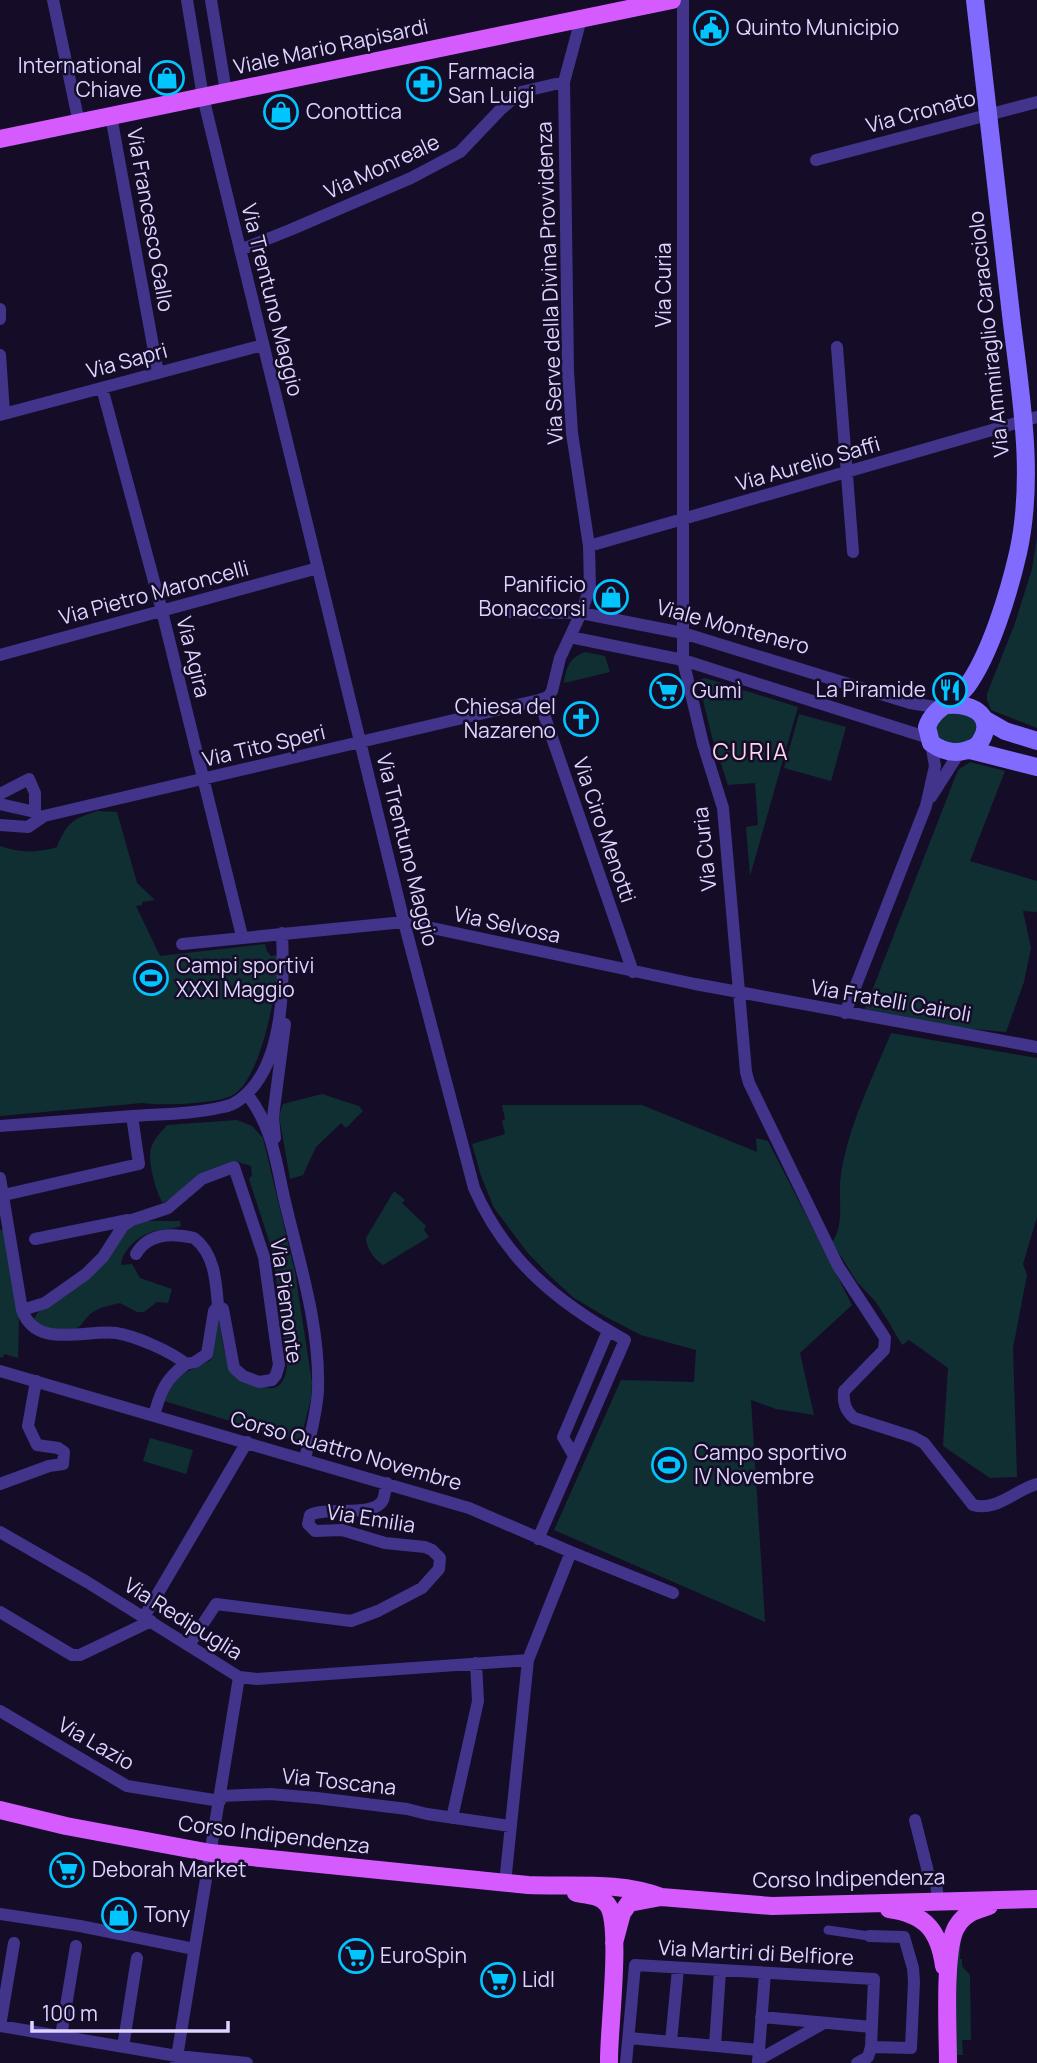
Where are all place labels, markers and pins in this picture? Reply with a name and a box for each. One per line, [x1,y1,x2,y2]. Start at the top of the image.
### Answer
public building icon: Quinto Municipio [692,9,730,47]
place label: Quinto Municipio [736,13,899,41]
place label: International Chiave [18,51,142,103]
place label: Farmacia San Luigi [448,57,535,109]
shop icon: International Chiave [148,59,186,97]
pharmacy icon: Farmacia San Luigi [405,65,443,103]
shop icon: Conottica [262,93,300,131]
place label: Conottica [306,97,402,125]
place label: Panificio Bonaccorsi [478,570,586,622]
shop icon: Panificio Bonaccorsi [592,578,630,616]
restaurant icon: La Piramide [931,671,969,709]
supermarket icon: Gumì [648,672,686,710]
place label: La Piramide [816,675,926,703]
place label: Gumì [692,676,742,704]
place label: Chiesa del Nazareno [455,692,556,744]
church icon: Chiesa del Nazareno [562,700,600,738]
place label: Campi sportivi XXXI Maggio [176,951,314,1003]
sports icon: Campi sportivi XXXI Maggio [132,959,170,997]
place label: Campo sportivo IV Novembre [694,1438,847,1490]
sports icon: Campo sportivo IV Novembre [650,1446,688,1484]
supermarket icon: Deborah Market [48,1851,86,1889]
place label: Deborah Market [92,1855,247,1883]
shop icon: Tony [100,1896,138,1934]
place label: Tony [144,1900,190,1928]
supermarket icon: EuroSpin [337,1937,375,1975]
place label: EuroSpin [380,1941,467,1969]
supermarket icon: Lidl [479,1961,517,1999]
place label: Lidl [522,1965,555,1993]

